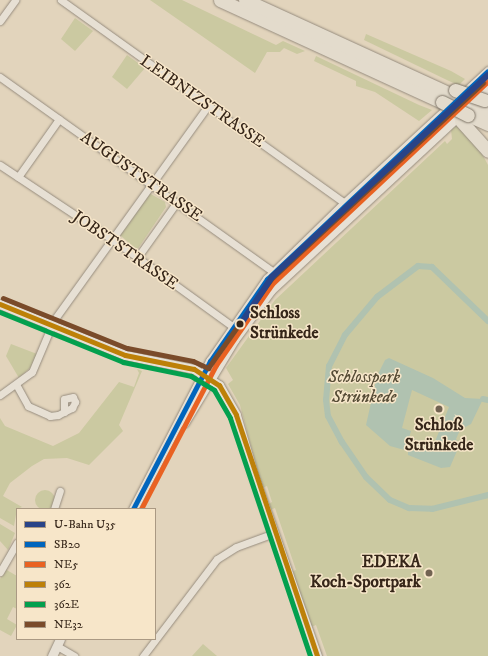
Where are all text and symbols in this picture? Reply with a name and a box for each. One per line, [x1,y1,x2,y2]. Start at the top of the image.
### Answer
street label: LEIBNIZSTRASSE [136,51,268,153]
street label: AUGUSTSTRASSE [76,127,206,227]
street label: JOBSTSTRASSE [68,207,182,295]
place label: Schloss Strünkede [250,304,319,344]
marker: Schloss Strünkede [233,317,247,331]
park label: Schlosspark Strünkede [328,368,400,408]
marker: Schloß Strünkede [434,404,444,414]
place label: Schloß Strünkede [405,416,473,456]
legend [16,508,156,640]
text: U-Bahn U35 [54,517,116,532]
text: SB20 [54,537,80,552]
place label: EDEKA Koch-Sportpark [310,553,421,593]
text: NE5 [54,557,78,572]
marker: EDEKA Koch-Sportpark [424,568,434,578]
text: 362 [54,577,71,592]
text: 362E [54,597,79,612]
text: NE32 [54,617,83,632]

